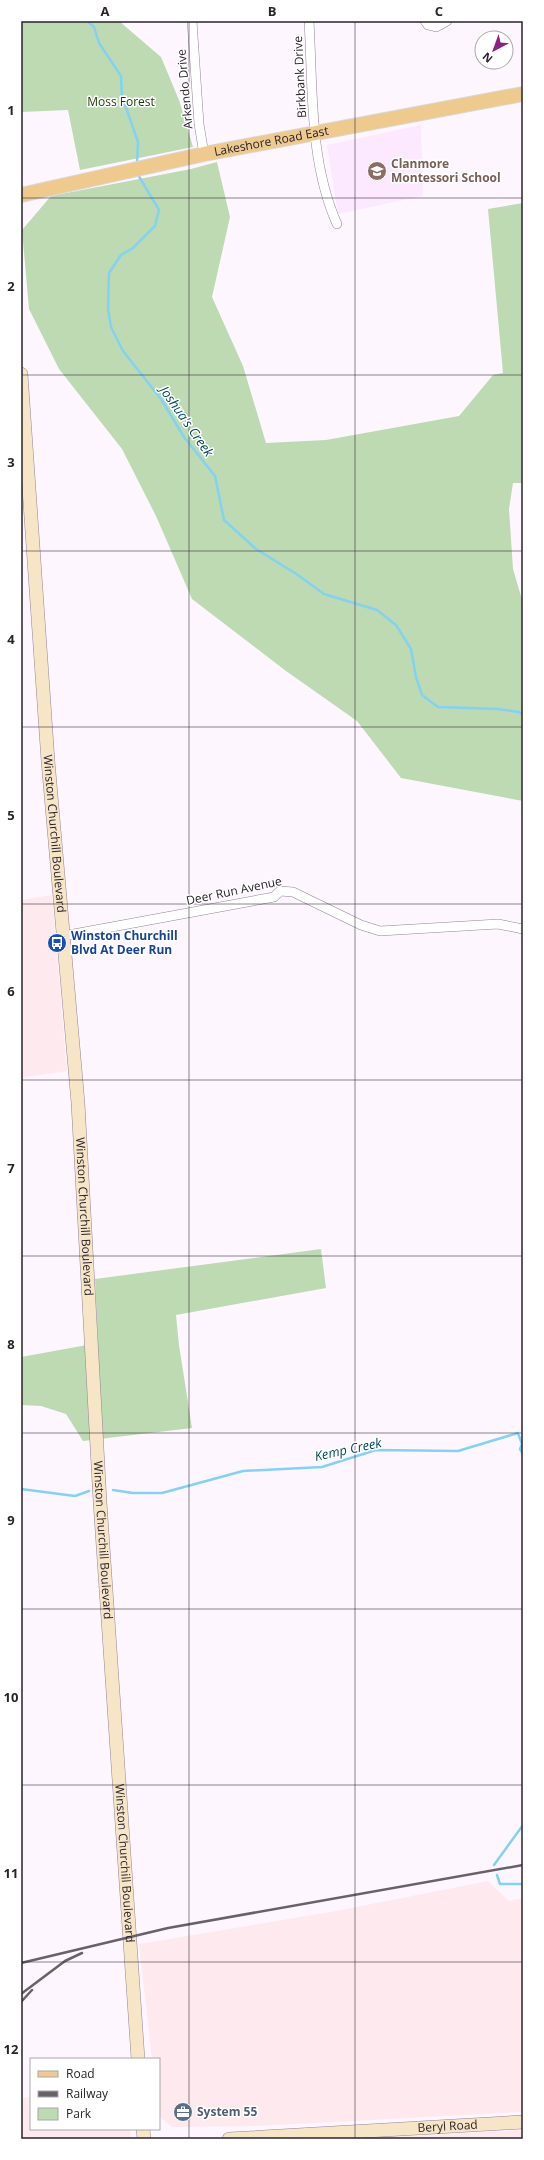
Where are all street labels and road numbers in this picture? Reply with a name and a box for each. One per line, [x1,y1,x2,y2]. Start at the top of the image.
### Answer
street label: Birkbank Drive [289,35,310,118]
street label: Arkendo Drive [173,48,196,130]
street label: Lakeshore Road East [213,122,330,160]
street label: Winston Churchill Boulevard [40,754,70,914]
street label: Deer Run Avenue [185,872,283,909]
street label: Winston Churchill Boulevard [72,1137,98,1296]
street label: Winston Churchill Boulevard [90,1460,117,1620]
street label: Winston Churchill Boulevard [111,1783,139,1943]
street label: Beryl Road [417,2116,478,2136]

